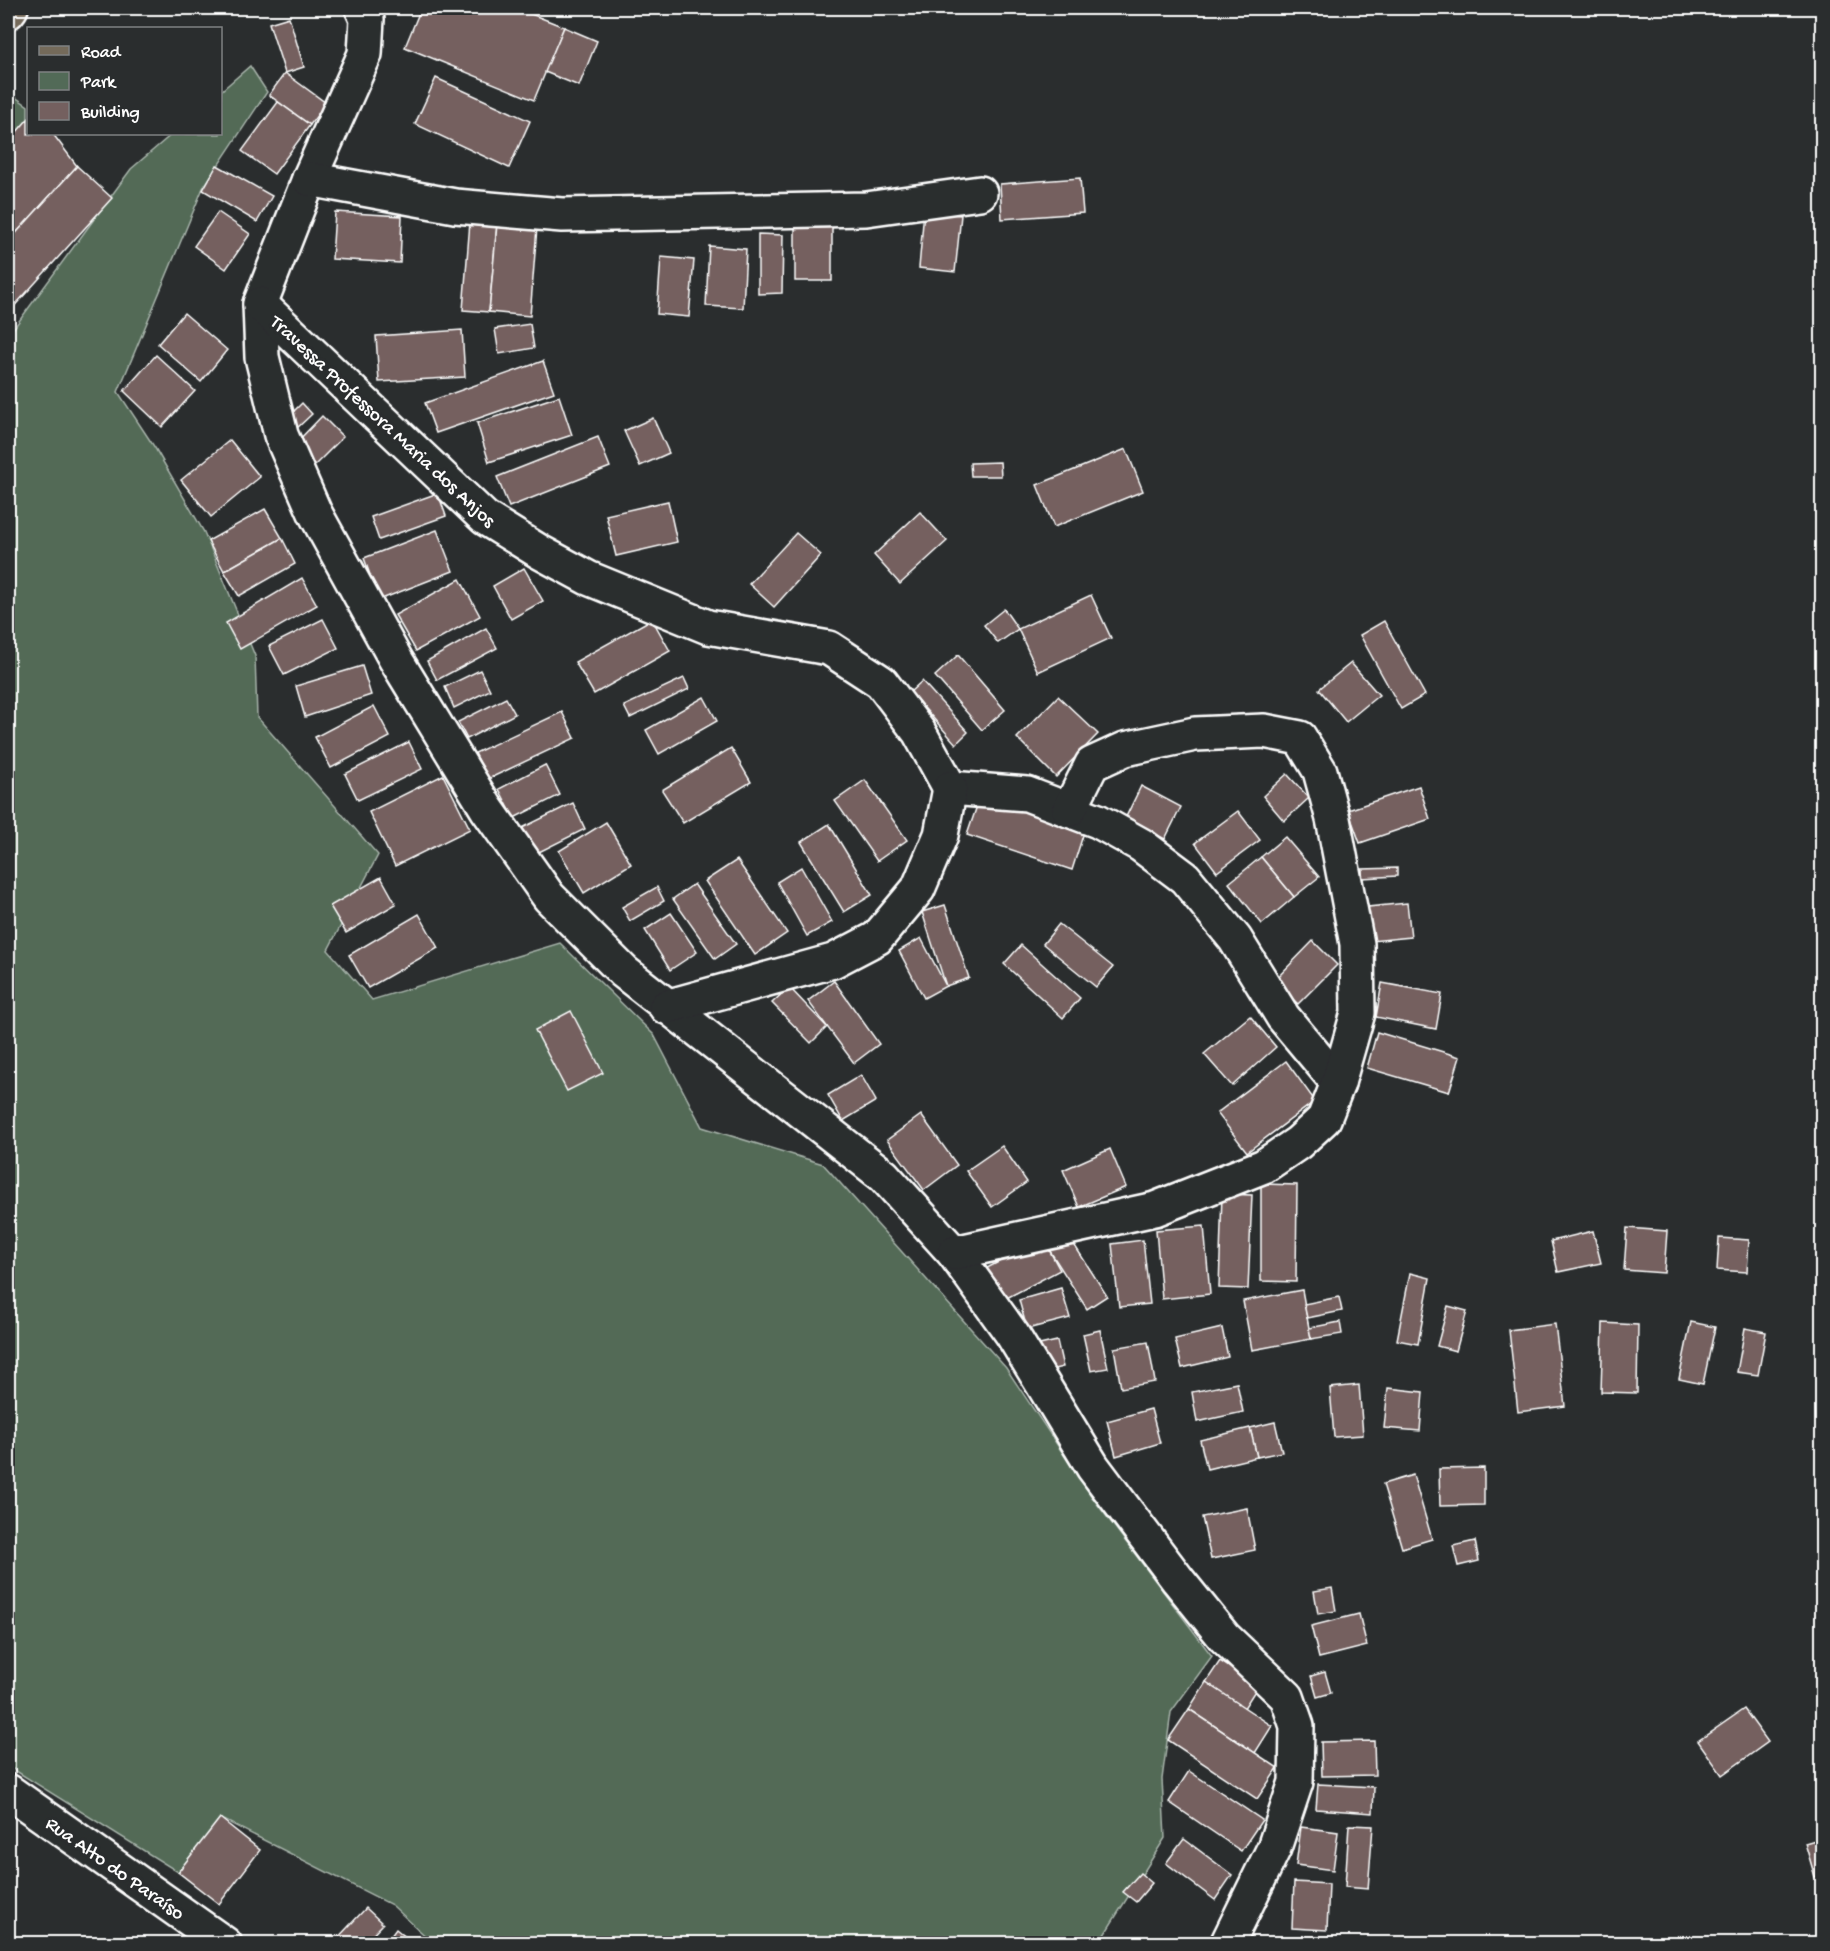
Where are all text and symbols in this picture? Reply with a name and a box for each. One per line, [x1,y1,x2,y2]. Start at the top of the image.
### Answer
legend [27,27,222,135]
text: Road [81,43,122,64]
text: Park [80,73,117,94]
text: Building [80,103,140,124]
street label: Travessa Professora Maria dos Anjos [263,311,500,534]
street label: Rua Alto do Paraíso [40,1813,188,1926]

